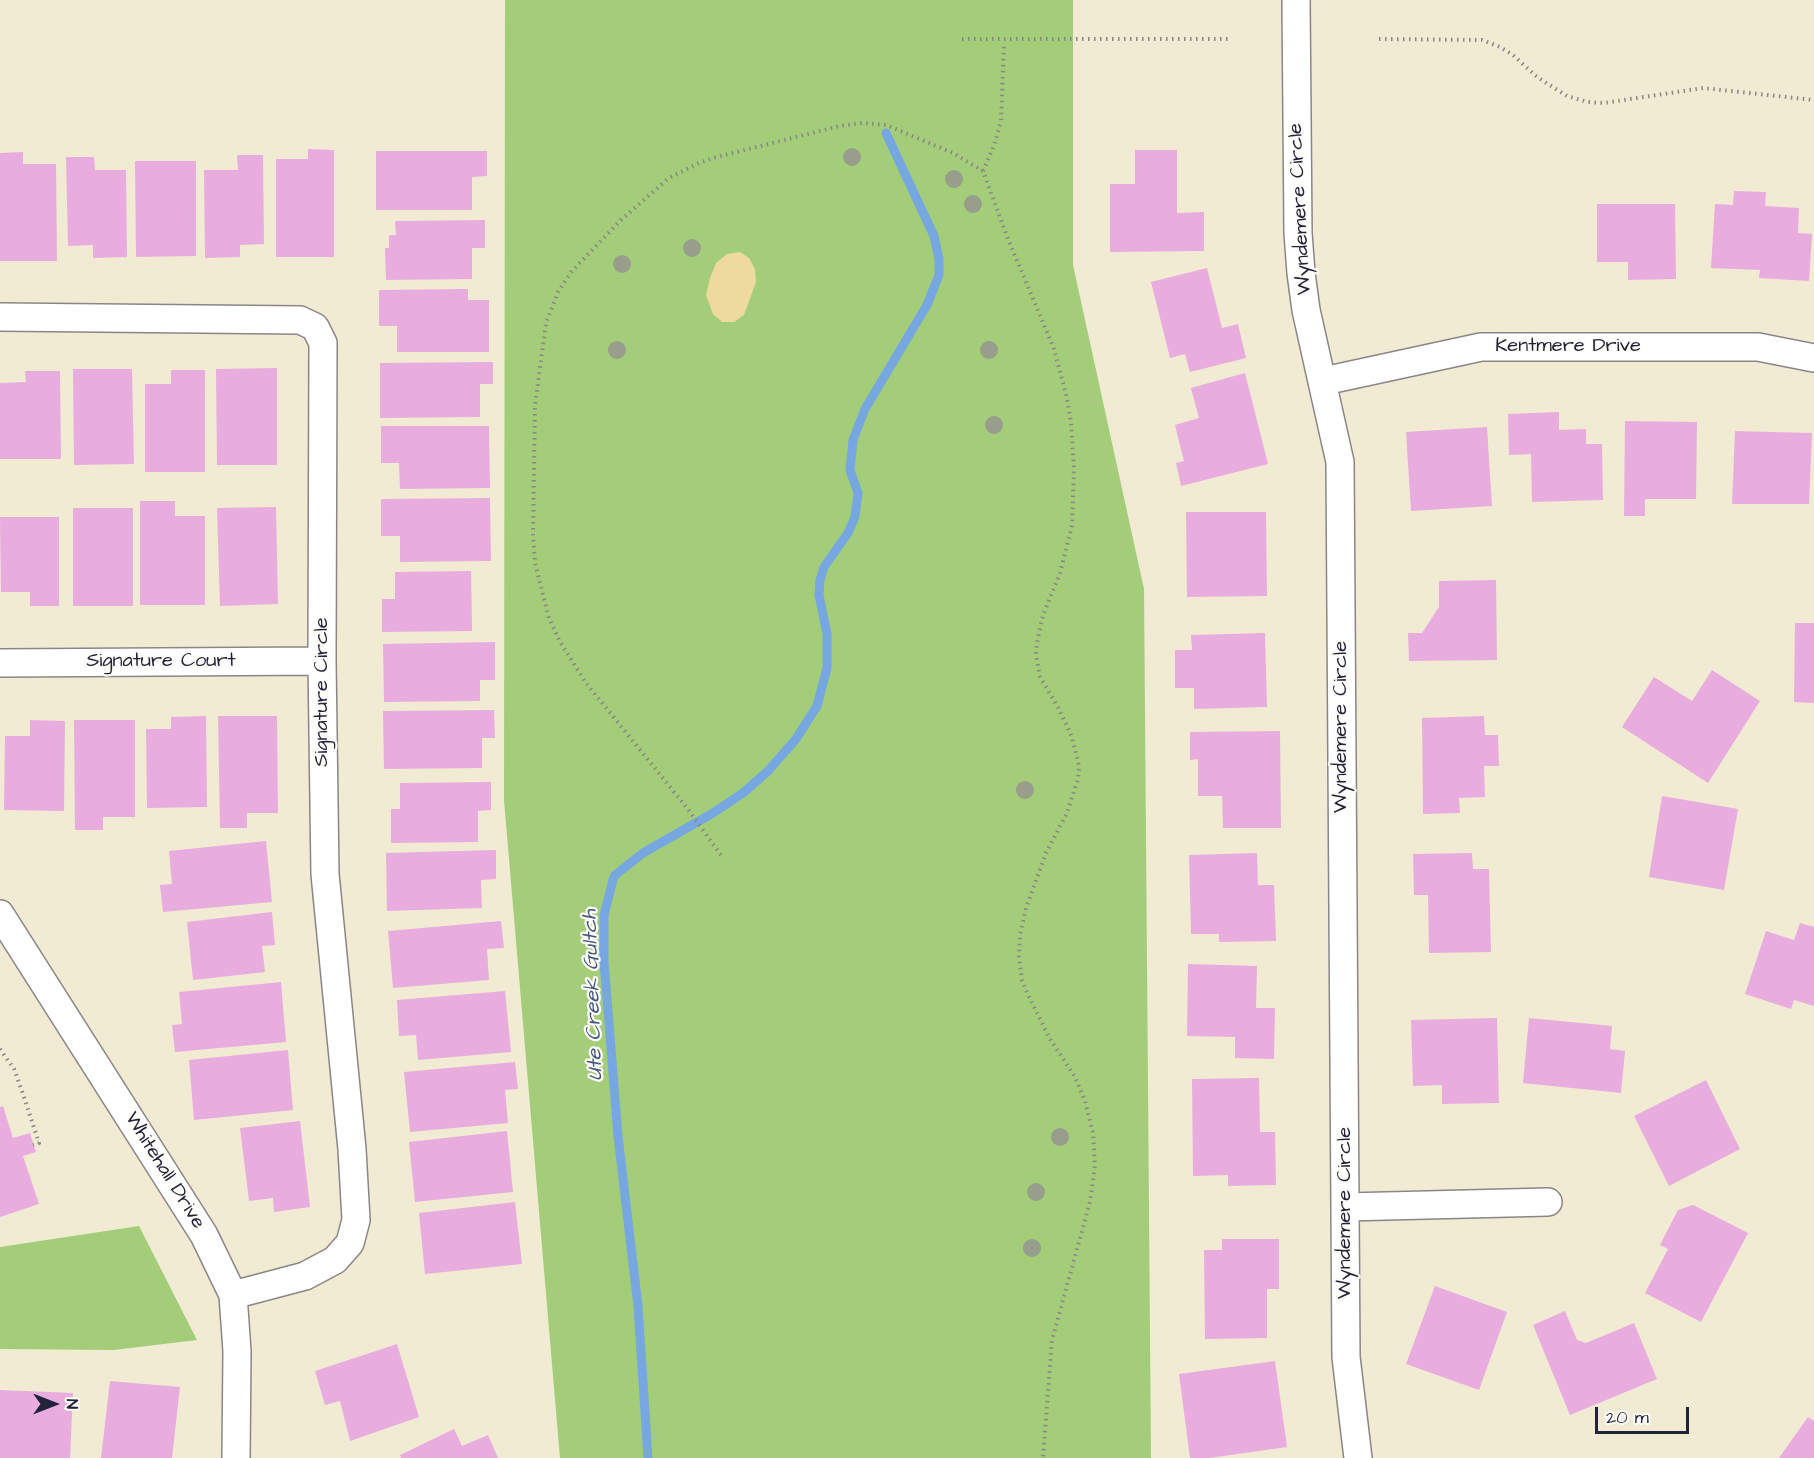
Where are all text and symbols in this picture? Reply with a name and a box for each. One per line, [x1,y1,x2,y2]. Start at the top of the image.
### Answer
street label: Wyndemere Circle [1285,123,1317,295]
street label: Kentmere Drive [1495,335,1641,359]
street label: Signature Circle [311,617,335,767]
street label: Wyndemere Circle [1330,641,1354,813]
street label: Signature Court [86,650,236,674]
water label: Ute Creek Gultch [578,909,610,1081]
street label: Whitehall Drive [119,1108,209,1234]
street label: Wyndemere Circle [1334,1127,1358,1299]
north arrow [24,1374,84,1434]
scale bar [1598,1395,1692,1433]
text: N [61,1399,83,1409]
text: 20 m [1606,1405,1649,1430]

